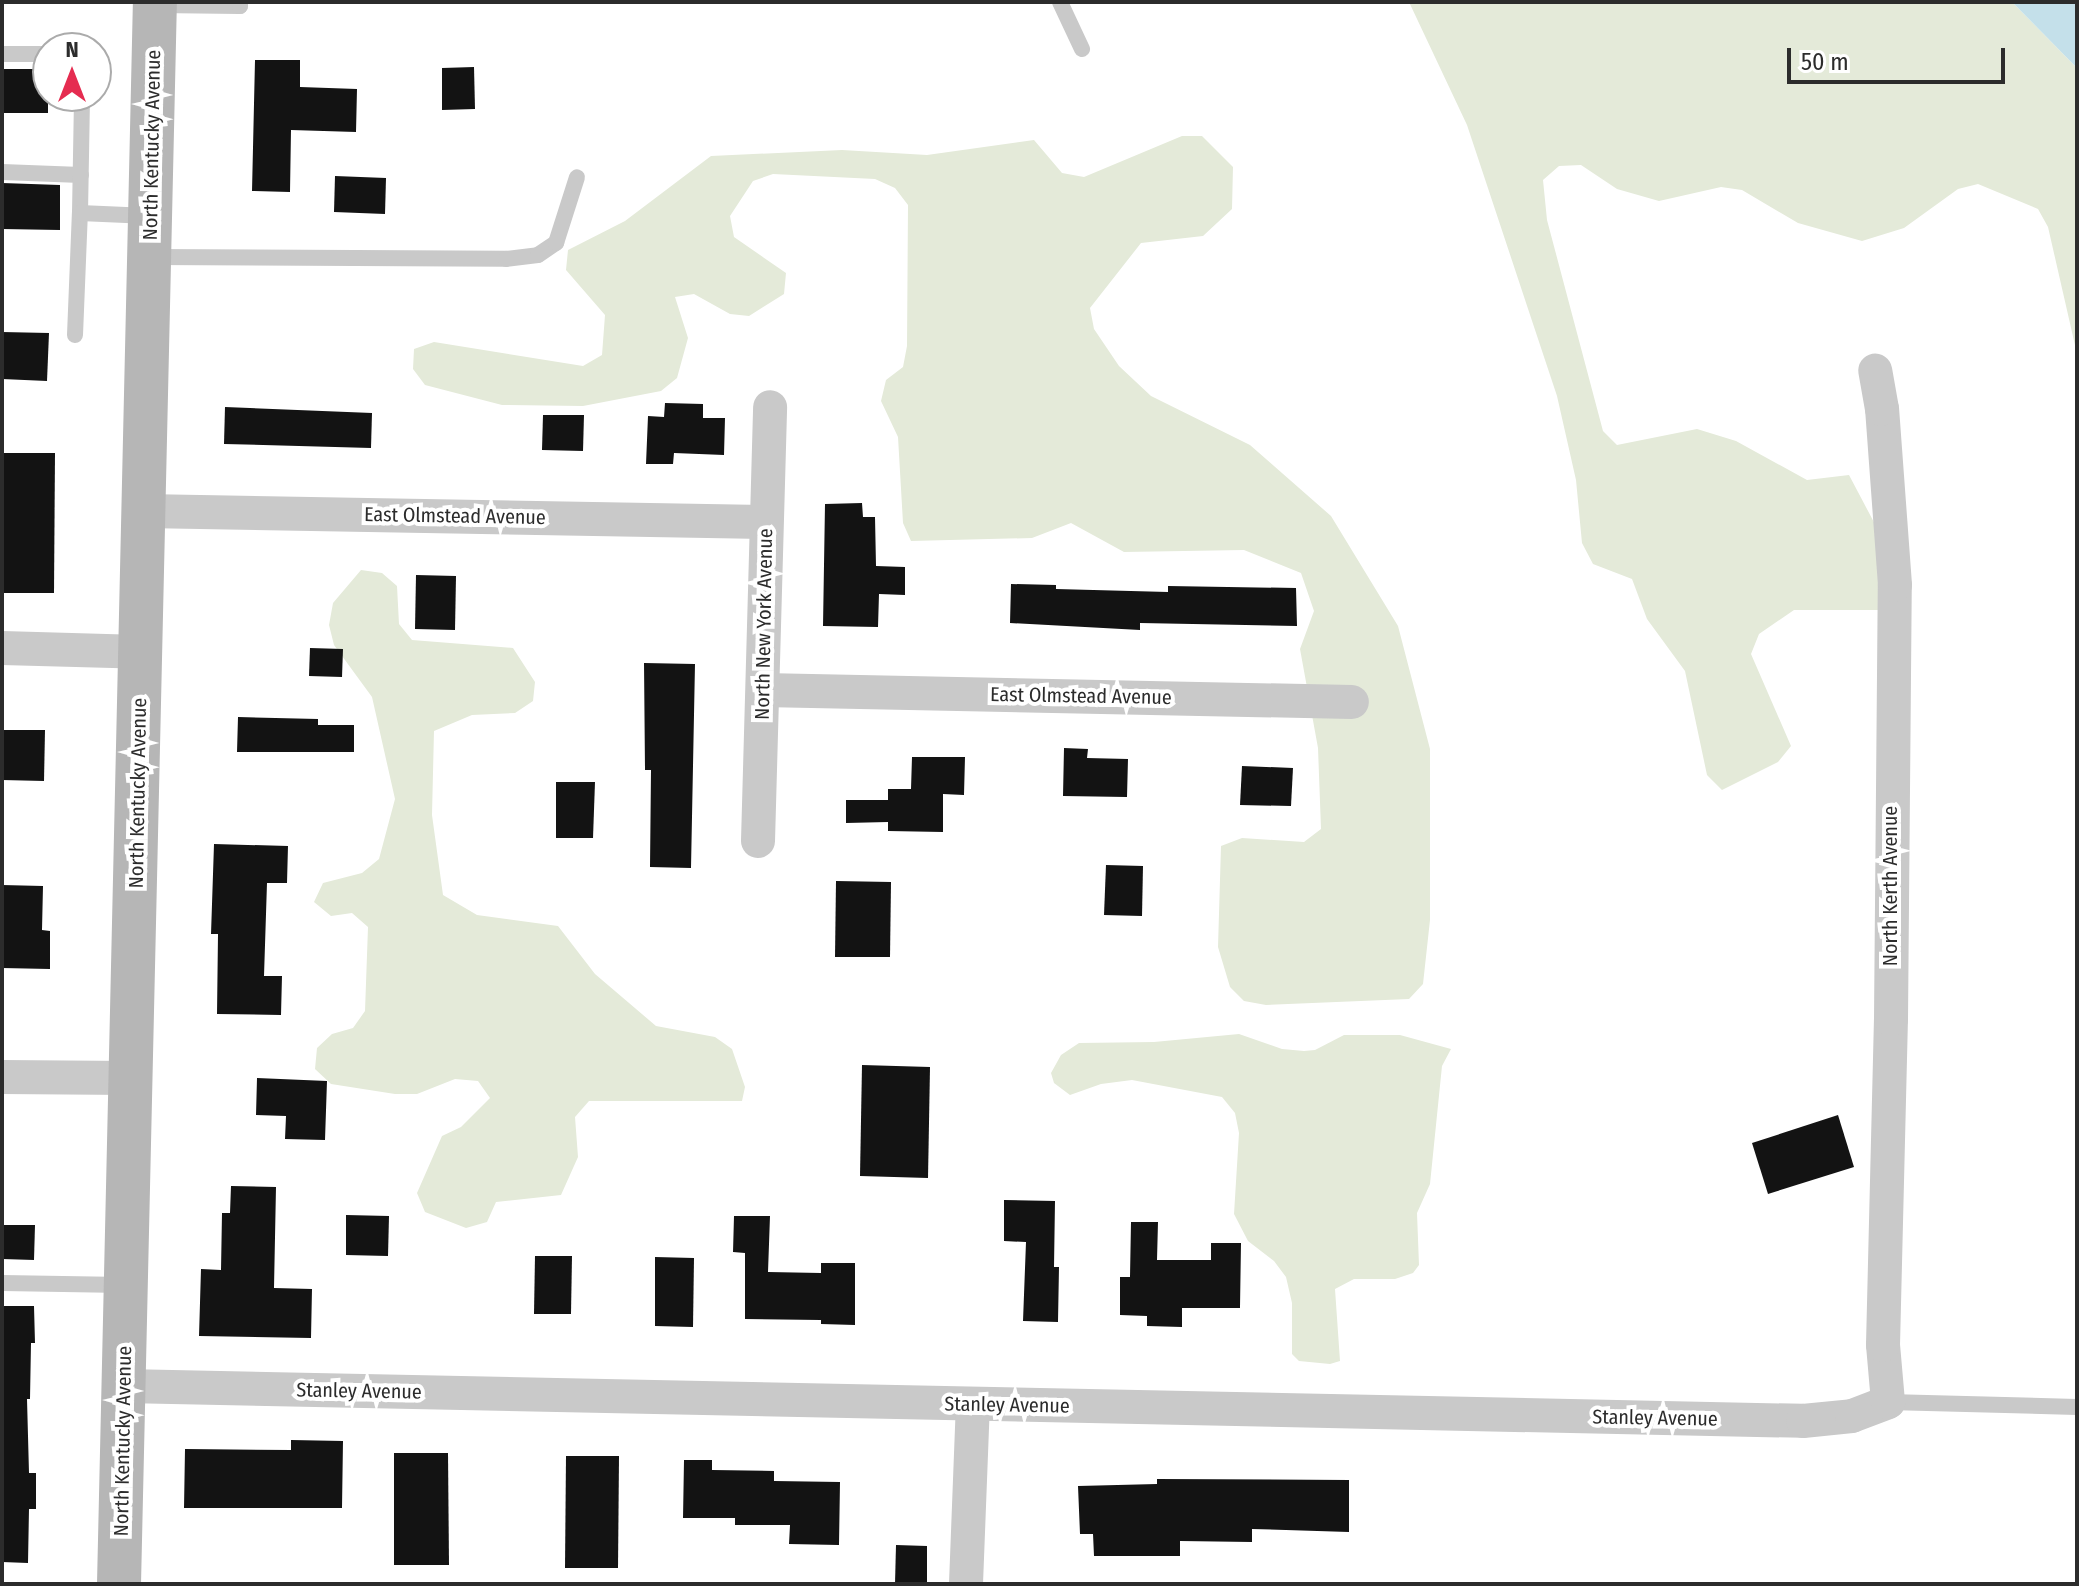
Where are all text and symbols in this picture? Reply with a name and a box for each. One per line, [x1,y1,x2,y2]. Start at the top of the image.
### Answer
north arrow [32,32,112,112]
scale bar [1791,32,2009,82]
text: N [65,36,79,63]
text: 50 m [1801,48,1849,76]
street label: North Kentucky Avenue [138,49,166,241]
street label: East Olmstead Avenue [364,502,546,530]
street label: North New York Avenue [750,528,778,720]
street label: East Olmstead Avenue [990,682,1172,710]
street label: North Kentucky Avenue [124,697,152,889]
street label: North Kerth Avenue [1878,806,1902,966]
street label: North Kentucky Avenue [109,1345,137,1537]
street label: Stanley Avenue [296,1378,422,1404]
street label: Stanley Avenue [944,1392,1070,1418]
street label: Stanley Avenue [1592,1405,1718,1431]

